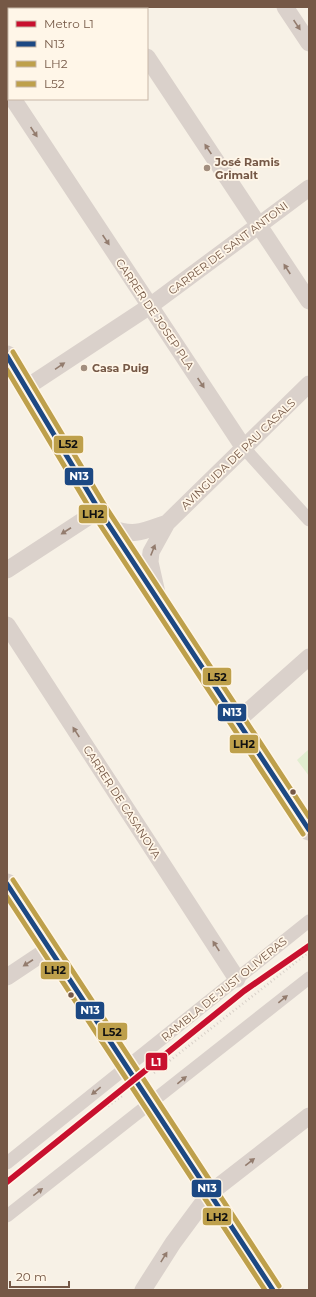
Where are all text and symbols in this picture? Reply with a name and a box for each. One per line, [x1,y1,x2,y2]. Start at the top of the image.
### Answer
legend [8,8,148,100]
text: Metro L1 [44,16,94,31]
one-way arrow [293,20,301,30]
text: N13 [44,36,65,51]
text: LH2 [44,56,68,71]
text: L52 [44,76,65,91]
one-way arrow [30,126,38,137]
one-way arrow [204,144,212,154]
place label: José Ramis Grimalt [214,155,280,182]
marker: José Ramis Grimalt [202,163,212,173]
street label: CARRER DE SANT ANTONI [165,198,291,298]
one-way arrow [102,235,110,245]
street label: CARRER DE JOSEP PLA [113,256,197,372]
one-way arrow [284,263,291,275]
place label: Casa Puig [92,361,149,375]
one-way arrow [55,362,65,370]
marker: Casa Puig [79,363,89,373]
one-way arrow [197,378,205,388]
street label: AVINGUDA DE PAU CASALS [178,395,298,512]
line badge: L52 [53,435,84,454]
text: L52 [58,437,78,451]
line badge: N13 [64,467,94,486]
text: N13 [69,469,89,483]
line badge: LH2 [78,504,108,524]
text: LH2 [82,507,105,521]
one-way arrow [61,527,72,535]
one-way arrow [150,543,156,555]
line badge: L52 [202,667,232,686]
text: L52 [207,670,227,684]
line badge: N13 [217,703,247,722]
text: N13 [222,705,242,719]
one-way arrow [72,726,80,737]
line badge: LH2 [229,734,259,754]
text: LH2 [233,737,256,751]
street label: CARRER DE CASANOVA [80,743,164,861]
unlabelled marker [288,787,298,797]
street label: RAMBLA DE JUST OLIVERAS [158,934,290,1044]
one-way arrow [212,941,220,951]
one-way arrow [23,959,33,967]
line badge: LH2 [40,961,70,980]
text: LH2 [44,963,67,977]
unlabelled marker [66,990,76,1000]
one-way arrow [278,995,289,1004]
line badge: N13 [75,1001,105,1020]
text: N13 [80,1003,100,1017]
line badge: L52 [97,1022,128,1041]
text: L52 [102,1025,122,1039]
line badge: L1 [145,1052,168,1071]
text: L1 [151,1055,161,1069]
one-way arrow [176,1076,187,1085]
one-way arrow [91,1087,102,1096]
one-way arrow [245,1158,256,1166]
line badge: N13 [191,1179,222,1198]
text: N13 [197,1181,217,1195]
one-way arrow [32,1188,43,1197]
line badge: LH2 [202,1207,232,1226]
text: LH2 [206,1210,229,1224]
one-way arrow [160,1252,168,1262]
scale bar [10,1263,69,1289]
text: 20 m [16,1269,47,1284]

